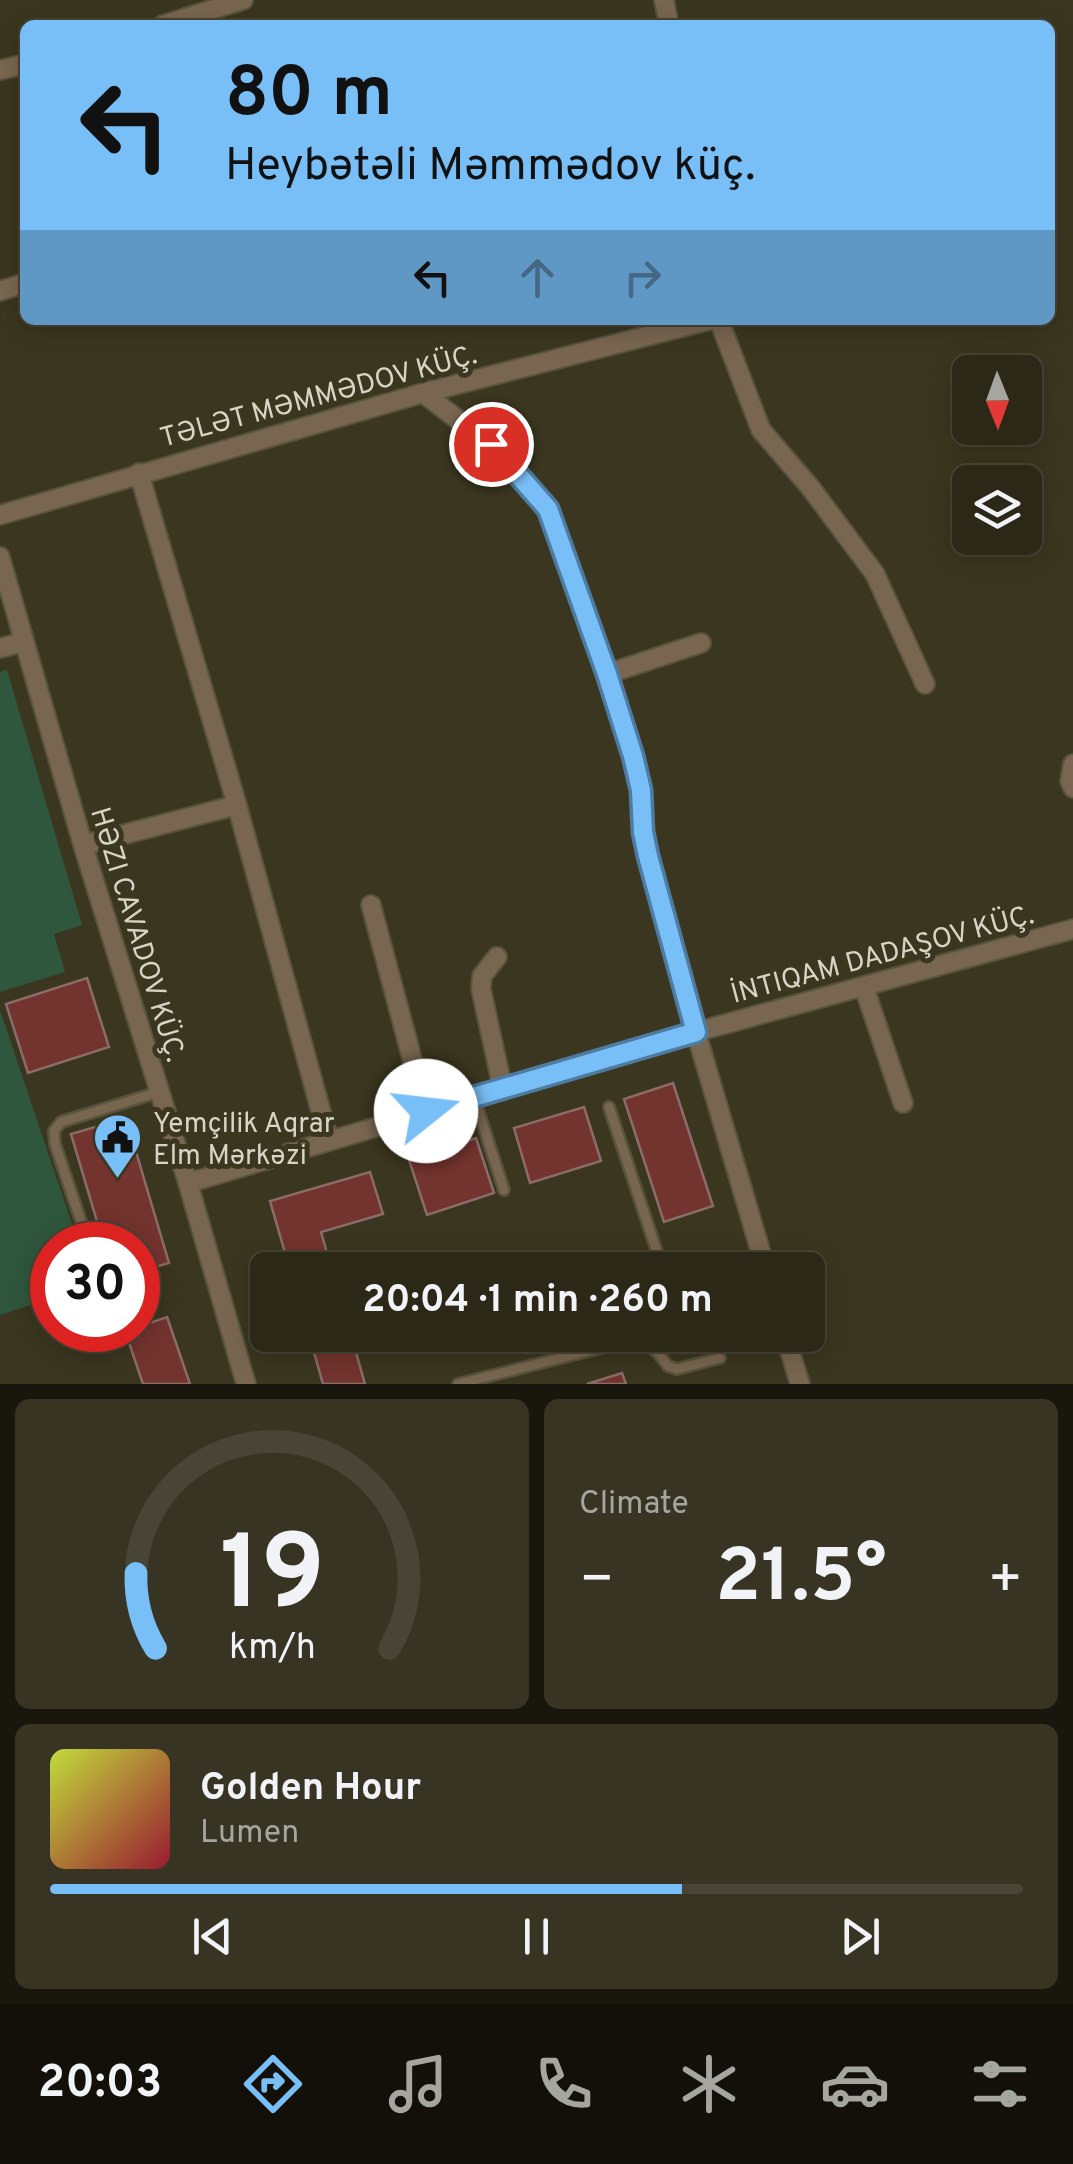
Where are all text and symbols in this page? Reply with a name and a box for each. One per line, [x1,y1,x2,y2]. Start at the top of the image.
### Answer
text: 80 m [225,52,393,141]
icon: left [60,60,190,190]
text: Heybətəli Məmmədov küç. [225,139,755,196]
icon: left [405,250,460,305]
icon: ahead [510,250,565,305]
icon: right [615,250,670,305]
street label: TƏLƏT MƏMMƏDOV KÜÇ. [156,336,481,458]
north arrow [952,355,1042,445]
map controls [952,355,1042,555]
pin [449,402,534,487]
icon: arrive [464,417,519,472]
button: layers [952,465,1042,555]
street label: HƏZI CAVADOV KÜÇ. [80,803,194,1067]
street label: İNTIQAM DADAŞOV KÜÇ. [727,896,1038,1014]
position arrow [374,1059,478,1163]
place label: Yemçilik Aqrar Elm Mərkəzi [153,1107,335,1175]
public building icon: Yemçilik Aqrar Elm Mərkəzi [92,1112,144,1180]
speed limit sign: 30 [30,1222,160,1352]
text: 20:04 · 1 min · 260 m [362,1277,713,1326]
text: Climate [579,1485,689,1525]
text: 19 [219,1514,325,1646]
text: 21.5° [715,1533,887,1628]
text: − [579,1547,614,1617]
text: + [988,1547,1023,1617]
text: km/h [229,1626,315,1672]
text: Golden Hour [200,1765,421,1814]
text: Lumen [200,1814,299,1854]
icon: previous [185,1909,240,1964]
icon: pause [509,1909,564,1964]
icon: next [833,1909,888,1964]
icon: directions [238,2049,308,2119]
icon: music [383,2049,453,2119]
icon: phone [529,2049,599,2119]
icon: climate [674,2049,744,2119]
icon: car [820,2049,890,2119]
icon: filters [965,2049,1035,2119]
text: 20:03 [38,2056,162,2113]

